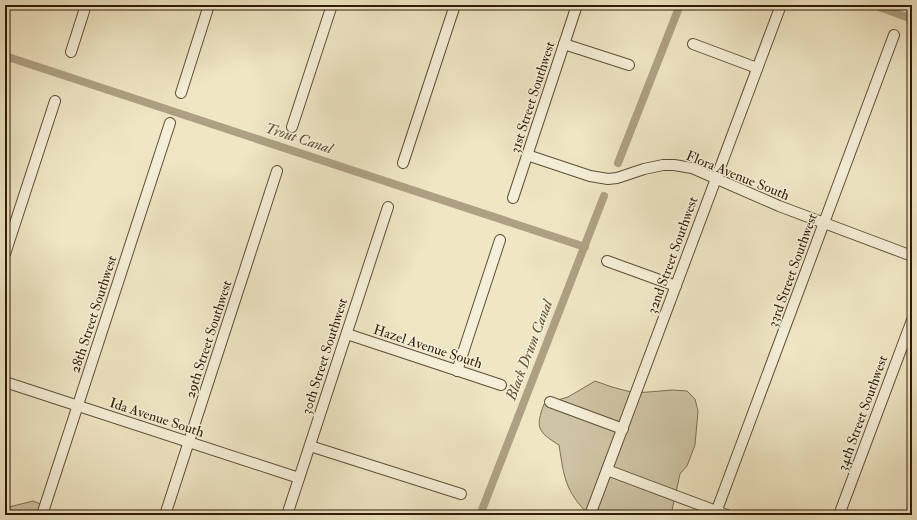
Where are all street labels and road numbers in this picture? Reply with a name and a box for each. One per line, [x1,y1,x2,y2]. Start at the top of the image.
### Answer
street label: 31st Street Southwest [506,39,559,155]
street label: Flora Avenue South [684,147,793,204]
street label: 32nd Street Southwest [643,194,702,316]
street label: 33rd Street Southwest [764,211,821,329]
street label: 28th Street Southwest [66,253,121,375]
street label: 29th Street Southwest [181,278,236,400]
street label: 30th Street Southwest [298,295,351,416]
street label: Hazel Avenue South [371,321,485,372]
street label: 34th Street Southwest [834,353,891,473]
street label: Ida Avenue South [108,394,207,441]

